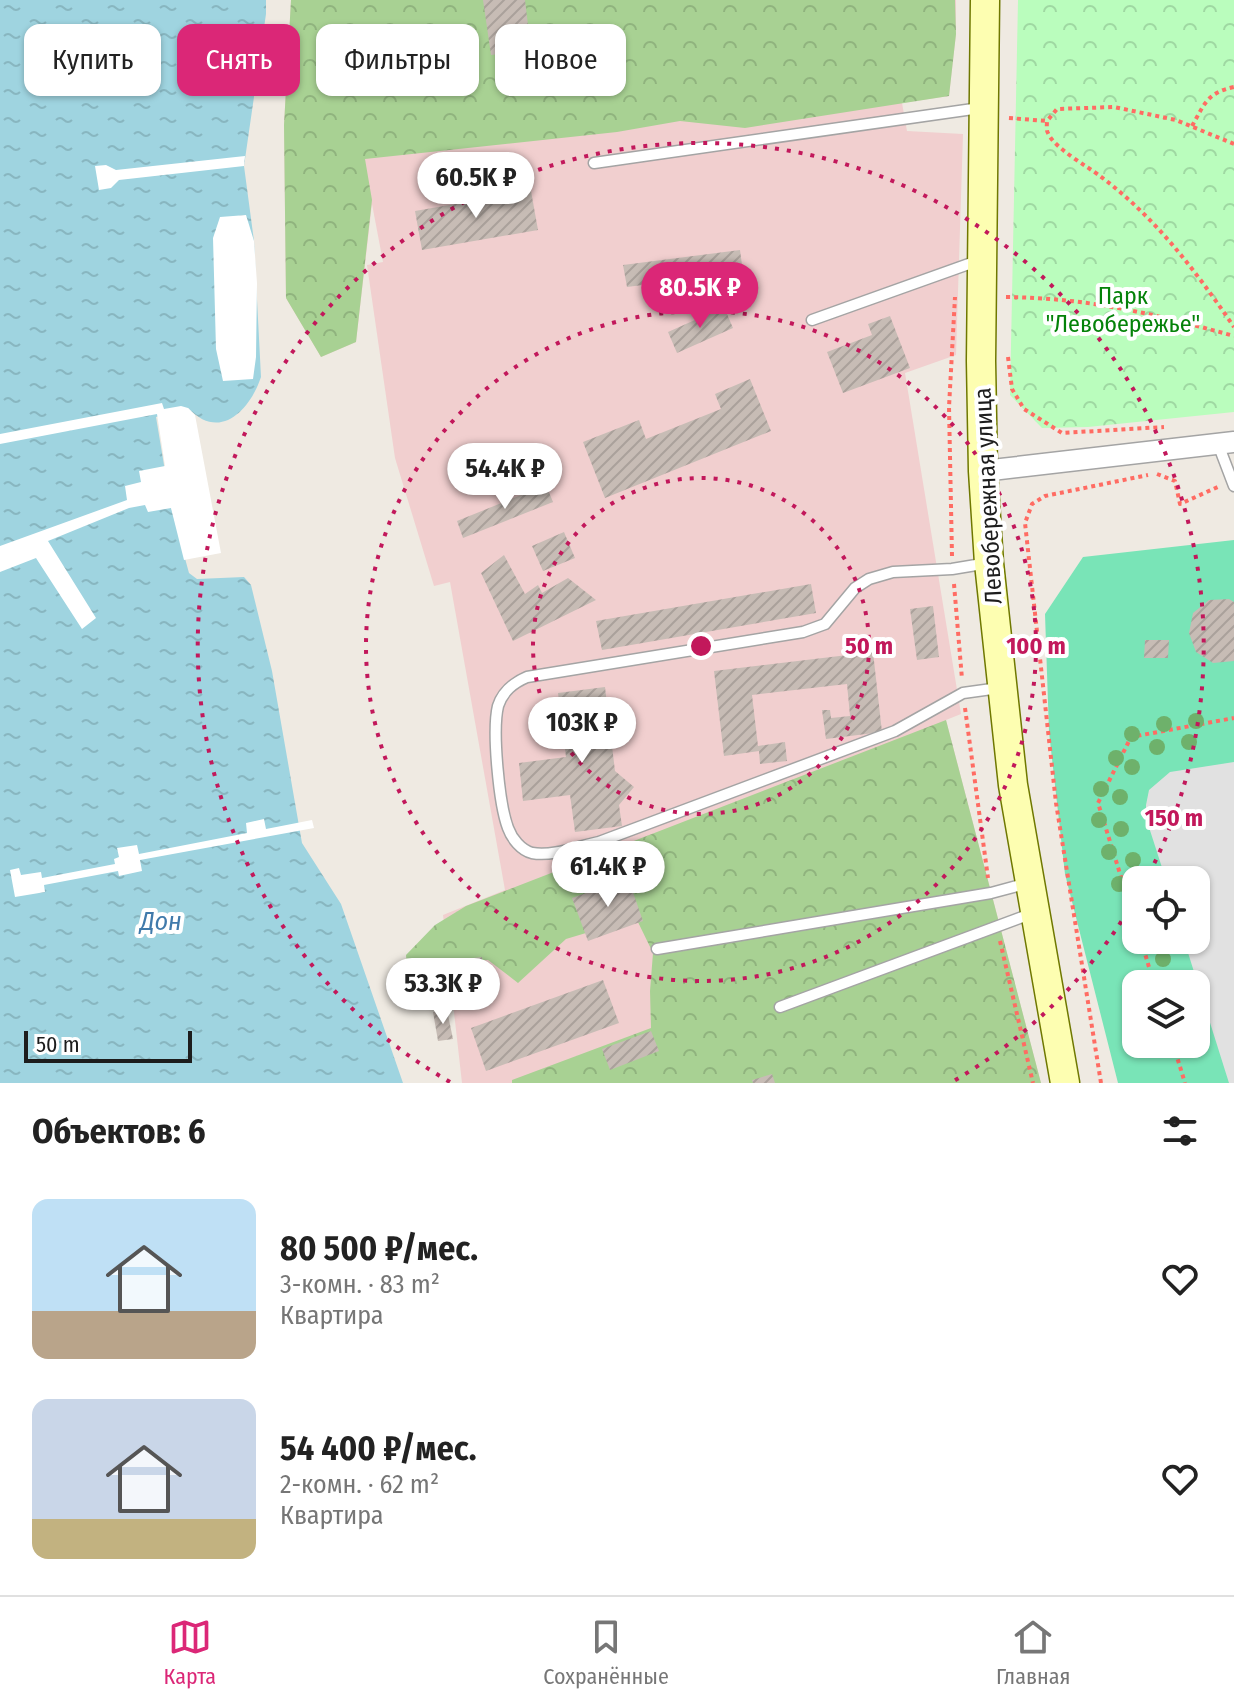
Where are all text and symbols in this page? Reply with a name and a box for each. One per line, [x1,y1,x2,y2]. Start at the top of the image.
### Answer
chip: Купить [24,24,161,96]
chip: Снять [177,24,300,96]
chip: Фильтры [316,24,479,96]
chip: Новое [495,24,626,96]
pin: 60.5K ₽ [402,152,550,220]
text: 60.5K ₽ [435,162,517,193]
pin: 80.5K ₽ [626,262,774,330]
text: 80.5K ₽ [659,272,741,303]
park label: Парк "Левобережье" [1046,282,1200,338]
street label: Левобережная улица [968,387,1008,605]
pin: 54.4K ₽ [431,443,579,511]
text: 54.4K ₽ [465,453,545,484]
centre of rings [687,632,715,660]
text: 50 m [845,632,893,660]
text: 100 m [1006,632,1066,660]
pin: 103K ₽ [517,697,647,765]
text: 103K ₽ [546,707,618,738]
text: 150 m [1145,804,1203,832]
pin: 61.4K ₽ [534,841,682,909]
text: 61.4K ₽ [570,851,646,882]
map controls [1122,866,1210,1058]
button: locate [1122,866,1210,954]
water label: Дон [138,906,182,937]
pin: 53.3K ₽ [369,958,517,1026]
text: 53.3K ₽ [404,968,482,999]
button: layers [1122,970,1210,1058]
scale bar [24,1027,192,1063]
text: 50 m [36,1031,80,1058]
icon: filters [1158,1109,1202,1153]
text: Объектов: 6 [32,1111,206,1152]
text: 80 500 ₽/мес. [280,1228,478,1269]
icon: home [96,1231,192,1327]
icon: heart [1158,1257,1202,1301]
text: 3-комн. · 83 m² [280,1269,440,1300]
text: Квартира [280,1300,384,1331]
text: 54 400 ₽/мес. [280,1428,477,1469]
icon: home [96,1431,192,1527]
icon: heart [1158,1457,1202,1501]
text: 2-комн. · 62 m² [280,1469,439,1500]
text: Квартира [280,1500,384,1531]
tab: Карта [164,1615,216,1690]
tab: Сохранённые [543,1615,669,1690]
tab: Главная [996,1615,1070,1690]

